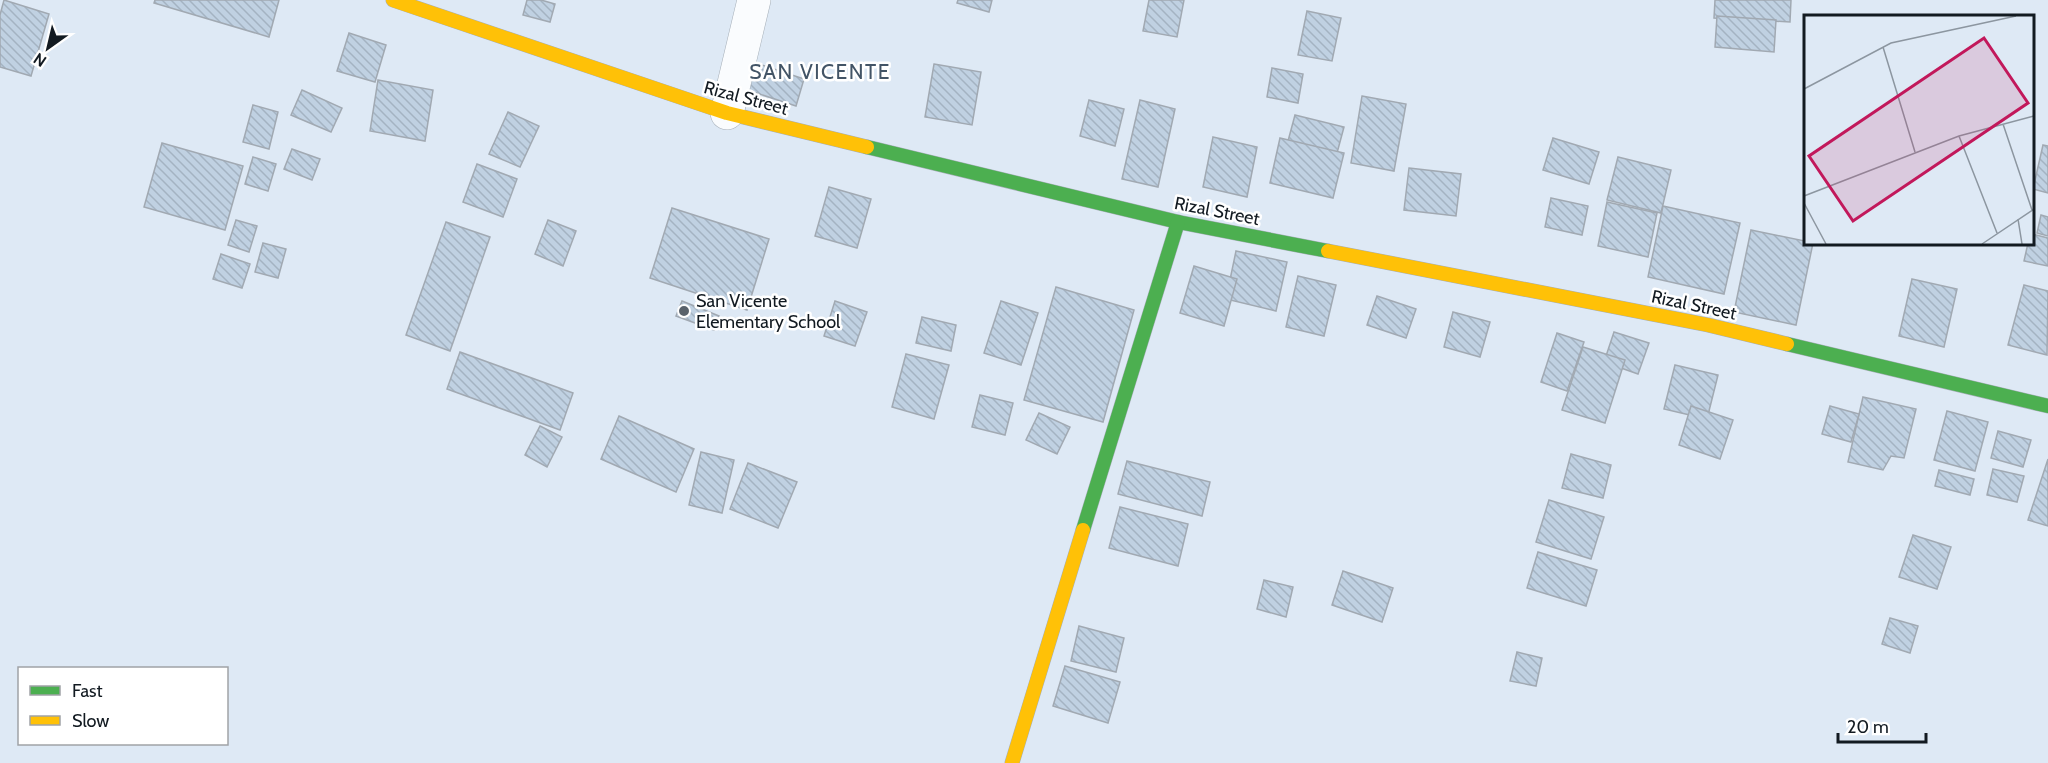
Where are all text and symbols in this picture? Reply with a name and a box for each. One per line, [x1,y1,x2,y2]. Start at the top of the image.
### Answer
inset map [1804,15,2033,244]
north arrow [18,18,78,78]
text: N [30,49,50,71]
district label: SAN VICENTE [749,59,891,84]
street label: Rizal Street [702,76,790,120]
street label: Rizal Street [1173,192,1261,230]
street label: Rizal Street [1650,285,1738,325]
place label: San Vicente Elementary School [696,290,841,333]
marker: San Vicente Elementary School [677,304,691,318]
legend [18,667,228,745]
text: Fast [72,680,103,702]
scale bar [1838,706,1926,744]
text: Slow [72,710,109,732]
text: 20 m [1847,716,1889,738]

